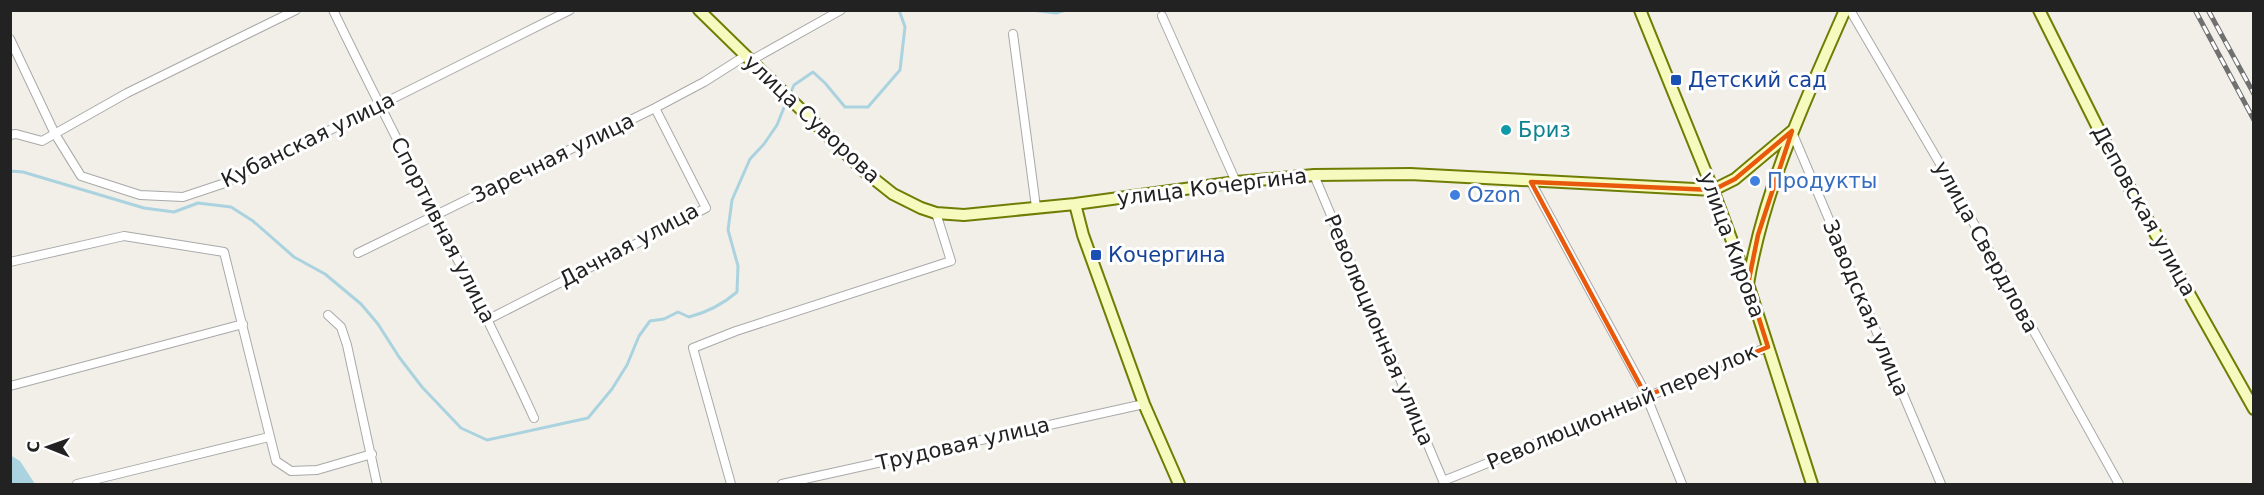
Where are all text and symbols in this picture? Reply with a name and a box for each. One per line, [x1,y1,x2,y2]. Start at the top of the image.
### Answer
street label: улица Суворова [739,50,885,188]
place label: Детский сад [1688,68,1827,92]
marker: Детский сад [1669,73,1683,87]
street label: Кубанская улица [217,88,399,192]
street label: Заречная улица [468,108,638,208]
place label: Бриз [1518,118,1571,142]
street label: Деповская улица [2087,121,2201,301]
marker: Бриз [1499,123,1513,137]
street label: Спортивная улица [386,133,500,327]
street label: улица Свердлова [1929,157,2043,337]
street label: улица Кочергина [1116,163,1308,211]
street label: улица Кирова [1695,169,1769,321]
place label: Продукты [1767,169,1877,193]
marker: Продукты [1748,174,1762,188]
place label: Ozon [1467,183,1521,207]
marker: Ozon [1448,188,1462,202]
street label: Дачная улица [555,198,703,292]
street label: Революционная улица [1319,211,1439,449]
street label: Заводская улица [1818,216,1914,400]
place label: Кочергина [1108,243,1226,267]
marker: Кочергина [1089,248,1103,262]
street label: Революционный переулок [1483,339,1761,475]
street label: Трудовая улица [873,412,1052,476]
north arrow [18,417,78,477]
text: С [24,441,43,453]

